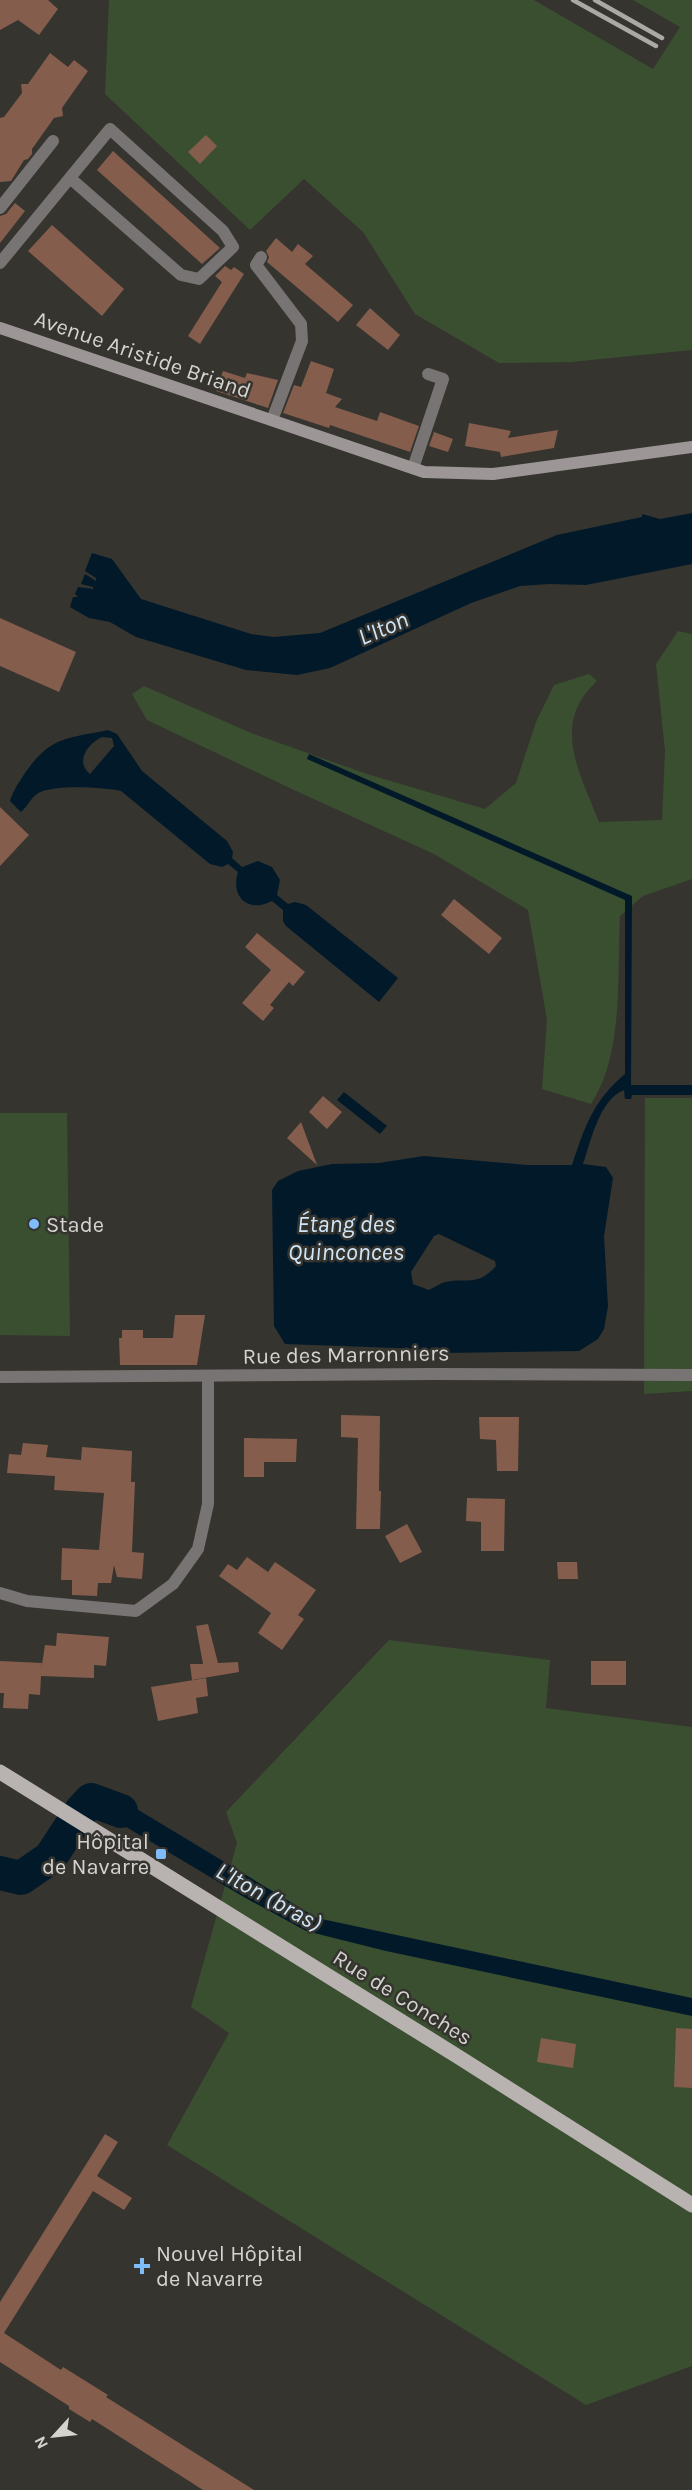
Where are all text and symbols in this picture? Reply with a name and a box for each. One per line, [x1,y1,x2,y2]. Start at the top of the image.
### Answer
street label: Avenue Aristide Briand [31,306,254,404]
water label: L'Iton [354,605,412,651]
water label: Étang des Quinconces [288,1210,404,1266]
place label: Stade [46,1212,104,1238]
marker: Stade [27,1217,41,1231]
street label: Rue des Marronniers [242,1340,450,1370]
place label: Hôpital de Navarre [42,1829,149,1880]
marker: Hôpital de Navarre [154,1847,168,1861]
water label: L'Iton (bras) [211,1856,327,1938]
street label: Rue de Conches [328,1945,477,2051]
place label: Nouvel Hôpital de Navarre [156,2241,303,2292]
marker: Nouvel Hôpital de Navarre [133,2257,151,2275]
north arrow [24,2406,84,2466]
text: N [30,2433,52,2452]

